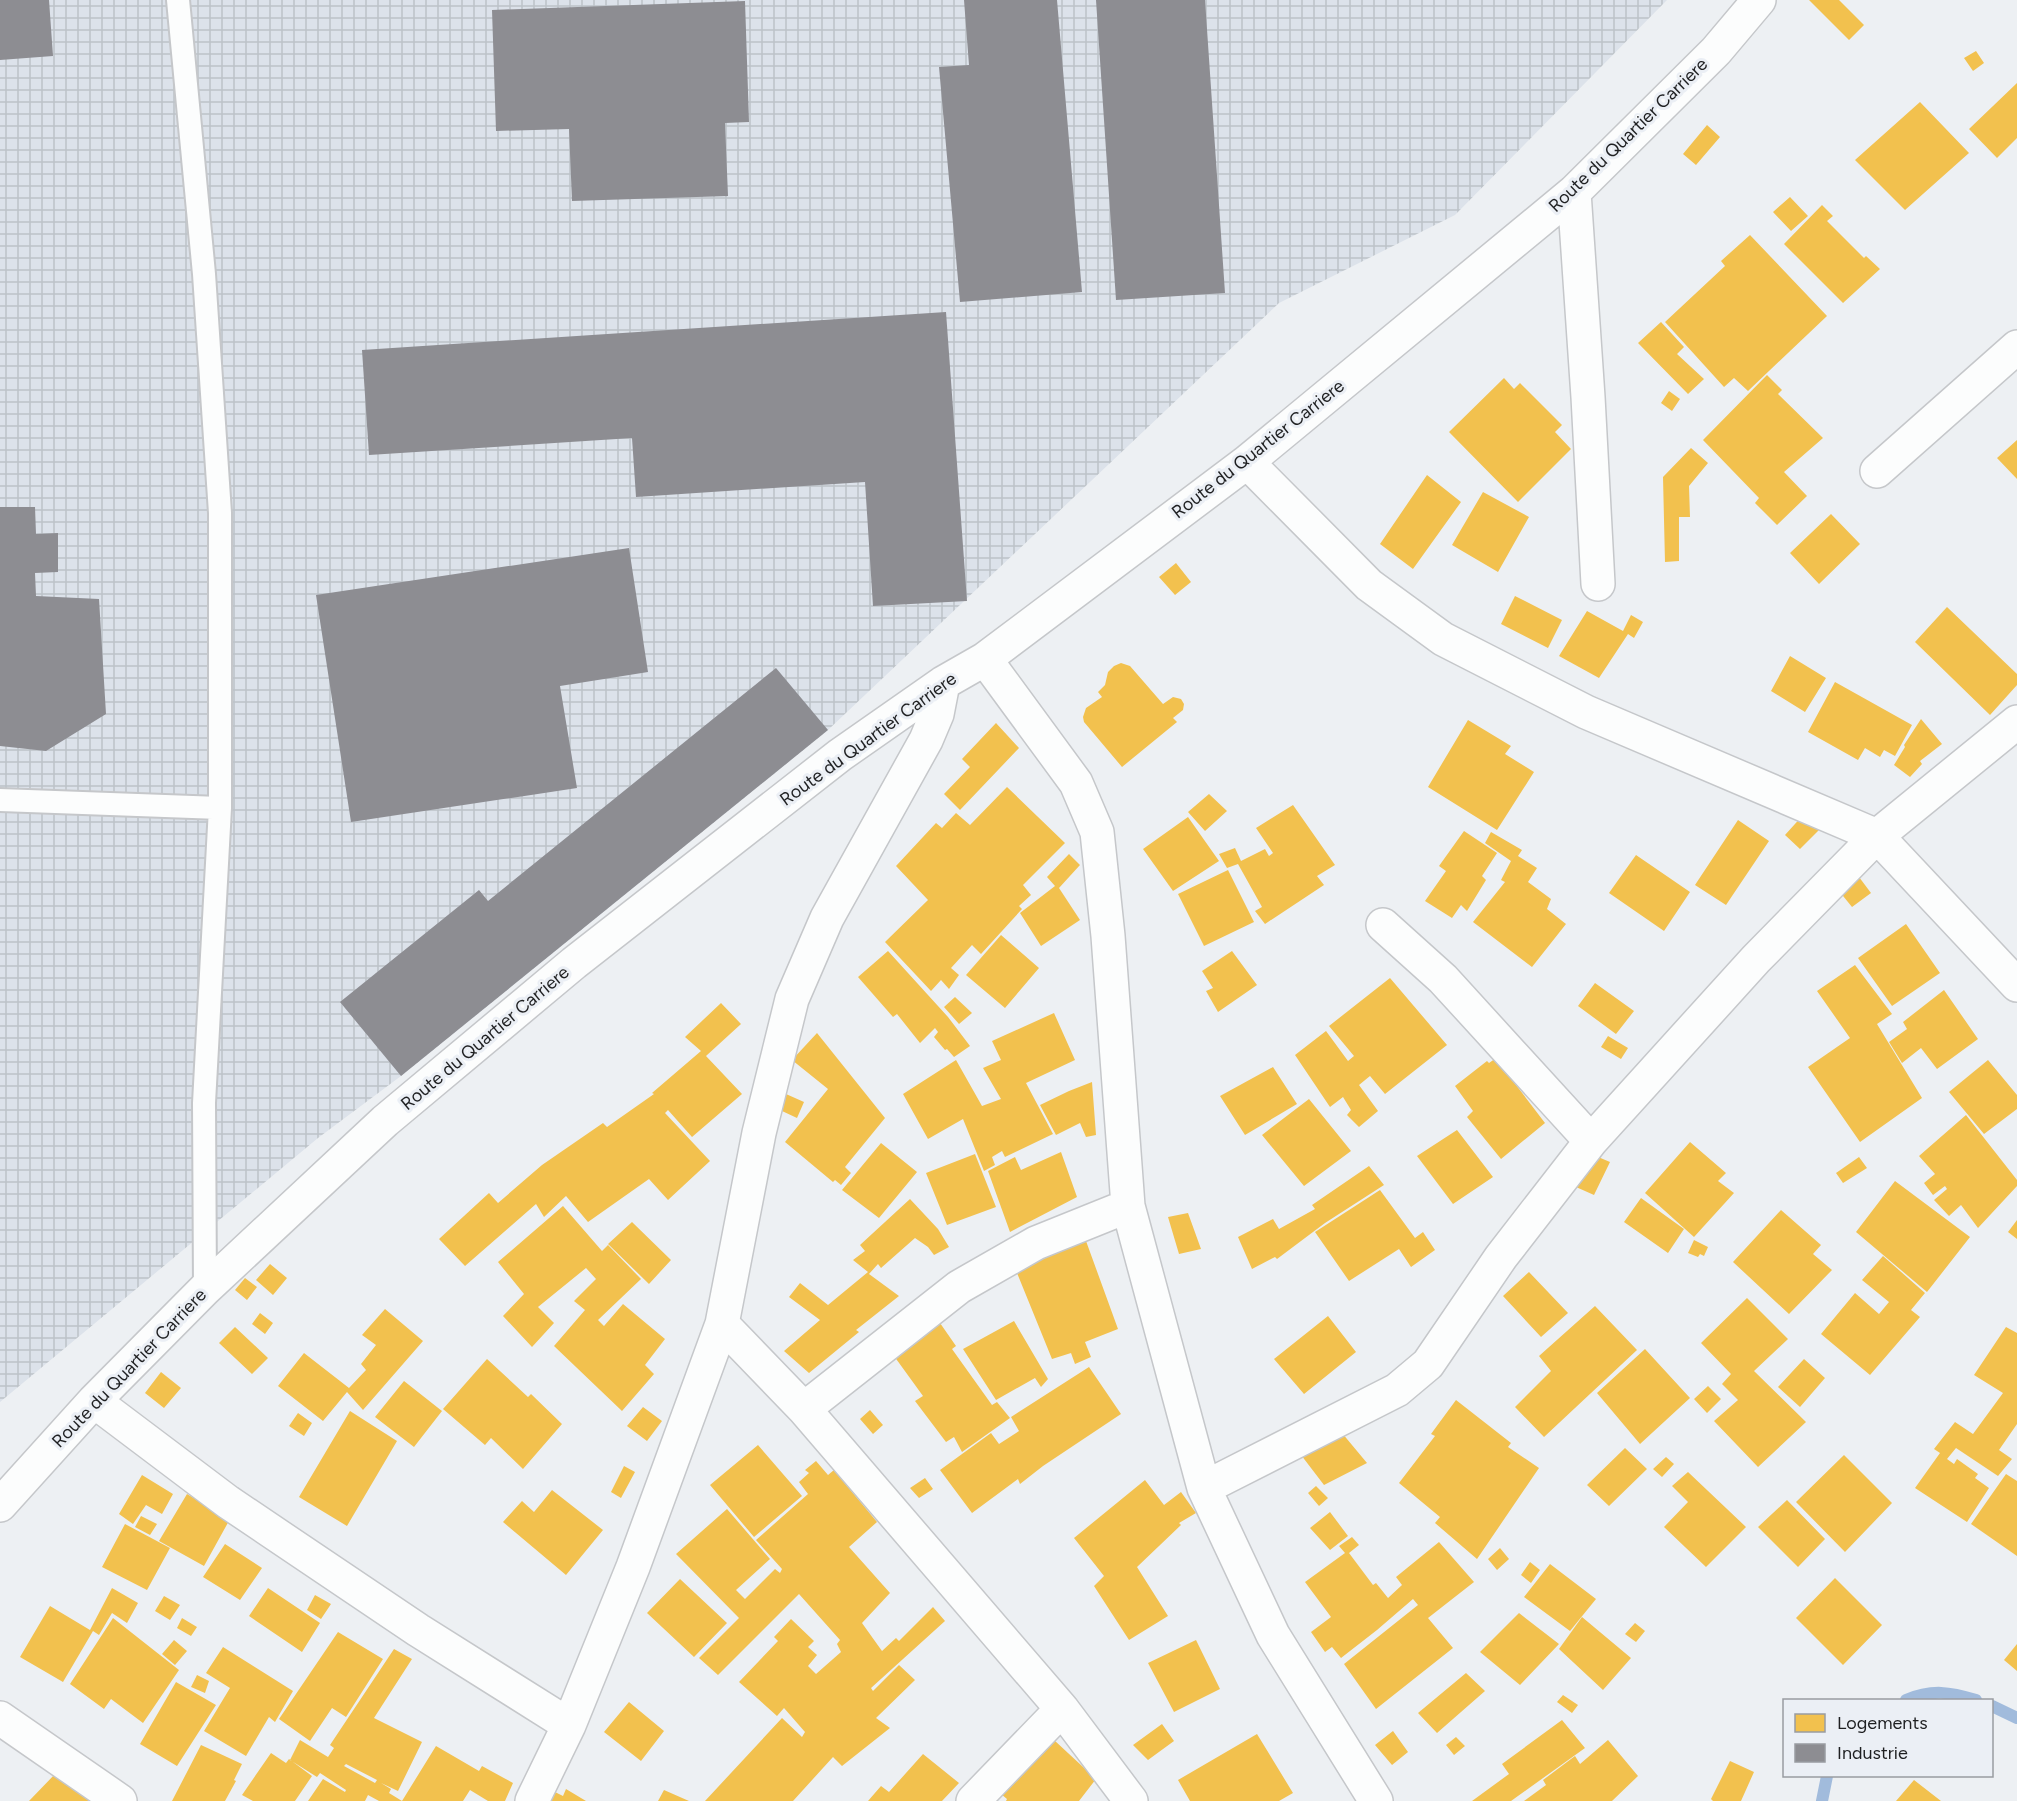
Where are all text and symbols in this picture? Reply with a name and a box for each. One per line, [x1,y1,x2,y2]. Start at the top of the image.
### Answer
street label: Route du Quartier Carriere [1544,53,1712,217]
street label: Route du Quartier Carriere [1167,375,1349,523]
street label: Route du Quartier Carriere [775,667,961,810]
street label: Route du Quartier Carriere [396,961,574,1115]
street label: Route du Quartier Carriere [47,1284,211,1452]
legend [1783,1699,1993,1777]
text: Logements [1837,1712,1928,1734]
text: Industrie [1837,1742,1908,1764]

